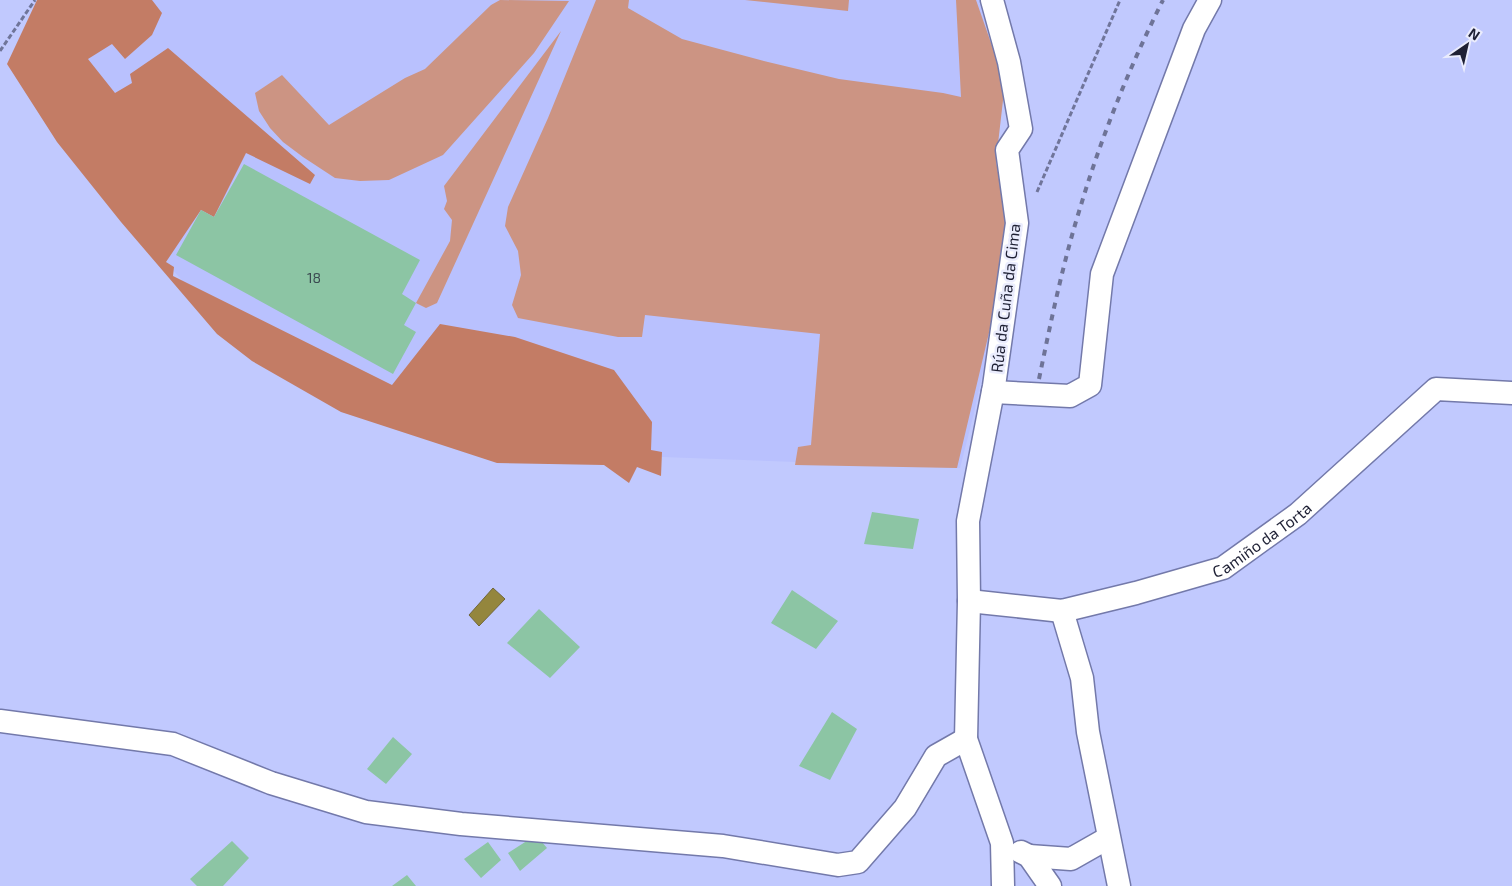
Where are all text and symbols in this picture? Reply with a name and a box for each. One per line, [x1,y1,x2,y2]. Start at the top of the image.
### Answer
north arrow [1442,20,1492,70]
text: N [1466,24,1483,44]
street label: Rúa da Cuña da Cima [986,222,1024,374]
house number: 18 [307,269,321,286]
street label: Camiño da Torta [1210,498,1315,580]

